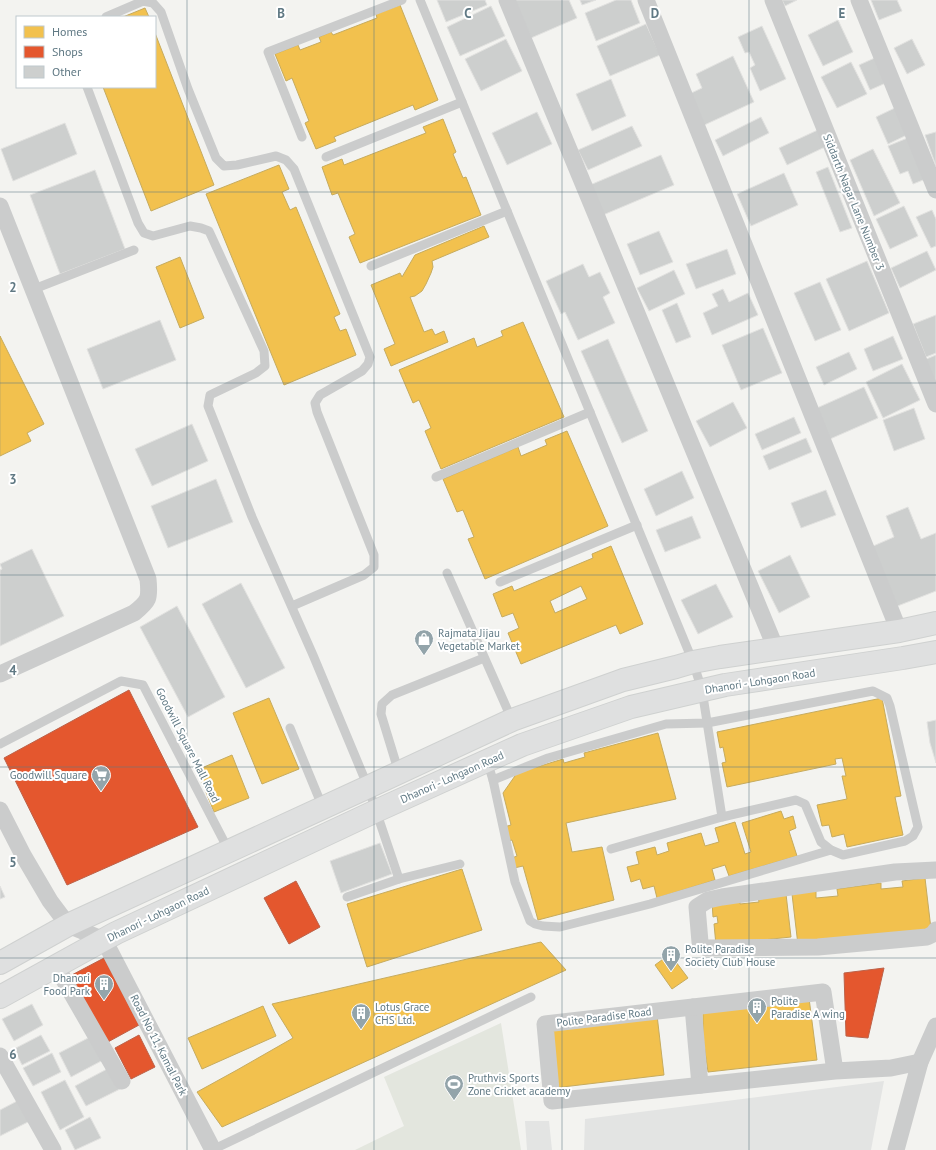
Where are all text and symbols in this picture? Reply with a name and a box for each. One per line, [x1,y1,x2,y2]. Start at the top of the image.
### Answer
text: B [277,5,285,22]
text: C [464,5,472,22]
text: D [651,5,659,22]
text: E [839,5,846,22]
legend [16,16,156,88]
text: Homes [52,24,87,39]
text: Shops [52,44,83,59]
text: Other [52,64,81,79]
street label: Siddarth Nagar Lane Number 3 [820,132,888,272]
text: 2 [9,279,17,296]
text: 3 [9,471,17,488]
place label: Rajmata Jijau Vegetable Market [437,626,520,653]
shop icon: Rajmata Jijau Vegetable Market [413,628,435,656]
text: 4 [9,662,17,679]
street label: Dhanori - Lohgaon Road [704,665,816,697]
street label: Goodwill Square Mall Road [153,685,223,805]
street label: Dhanori - Lohgaon Road [398,748,506,806]
supermarket icon: Goodwill Square [90,764,112,792]
place label: Goodwill Square [10,768,87,782]
text: 5 [9,854,17,871]
street label: Dhanori - Lohgaon Road [105,883,211,945]
place label: Polite Paradise Society Club House [685,942,776,969]
building icon: Polite Paradise Society Club House [660,944,682,972]
place label: Dhanori Food Park [43,971,91,998]
building icon: Dhanori Food Park [93,973,115,1001]
street label: Road No 11, Kamal Park [127,992,191,1099]
place label: Polite Paradise A wing [771,994,845,1021]
building icon: Polite Paradise A wing [746,996,768,1024]
place label: Lotus Grace CHS Ltd. [375,1000,430,1027]
building icon: Lotus Grace CHS Ltd. [350,1002,372,1030]
street label: Polite Paradise Road [556,1004,652,1030]
text: 6 [9,1046,17,1063]
place label: Pruthvis Sports Zone Cricket academy [468,1071,571,1098]
sports icon: Pruthvis Sports Zone Cricket academy [443,1073,465,1101]

